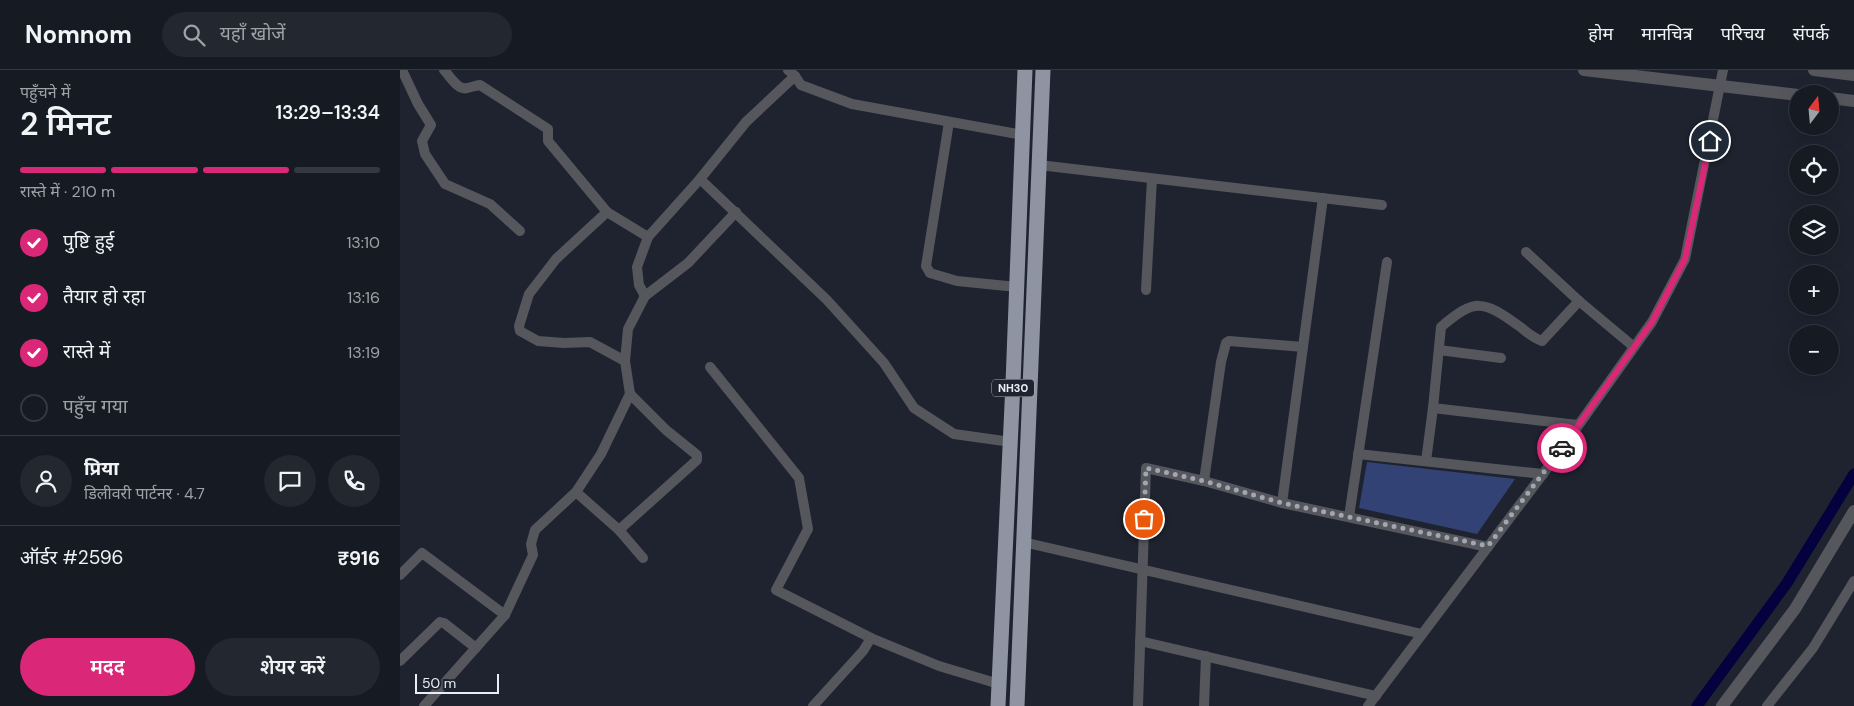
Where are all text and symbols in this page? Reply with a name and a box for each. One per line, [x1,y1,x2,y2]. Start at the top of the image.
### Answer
search box [162,12,512,57]
text: Nomnom [25,19,132,50]
icon: search [180,21,208,49]
text: यहाँ खोजें [220,21,285,46]
text: होम [1588,22,1613,46]
text: मानचित्र [1641,22,1693,46]
text: परिचय [1721,22,1765,46]
text: संपर्क [1793,22,1829,46]
text: पहुँचने में [20,82,70,103]
north arrow [1789,85,1839,135]
map controls [1789,85,1839,375]
text: 13:29–13:34 [275,100,380,125]
text: 2 मिनट [20,103,111,145]
pin [1689,120,1731,162]
icon: home [1696,127,1724,155]
button: locate [1789,145,1839,195]
text: रास्ते में · 210 m [20,181,115,202]
button: layers [1789,205,1839,255]
icon: check [20,229,48,257]
text: पुष्टि हुई [63,229,114,254]
text: 13:10 [346,232,380,253]
button: + [1789,265,1839,315]
icon: check [20,284,48,312]
text: तैयार हो रहा [63,284,145,309]
text: 13:16 [347,287,380,308]
button: − [1789,325,1839,375]
icon: check [20,339,48,367]
text: रास्ते में [63,339,110,364]
text: 13:19 [347,342,380,363]
road number: NH30 [992,380,1034,396]
text: पहुँच गया [63,394,128,419]
courier [1537,423,1587,473]
icon: car [1548,434,1576,462]
button: person [20,455,72,507]
button: chat [264,455,316,507]
button: phone [328,455,380,507]
text: प्रिया [84,456,119,481]
text: डिलीवरी पार्टनर · 4.7 [84,483,205,504]
pin [1123,498,1165,540]
icon: bag [1130,505,1158,533]
text: ऑर्डर #2596 [20,545,124,570]
text: ₹916 [337,546,380,571]
button: मदद [20,638,195,696]
button: शेयर करें [205,638,380,696]
scale bar [415,671,499,694]
text: 50 m [422,674,456,692]

